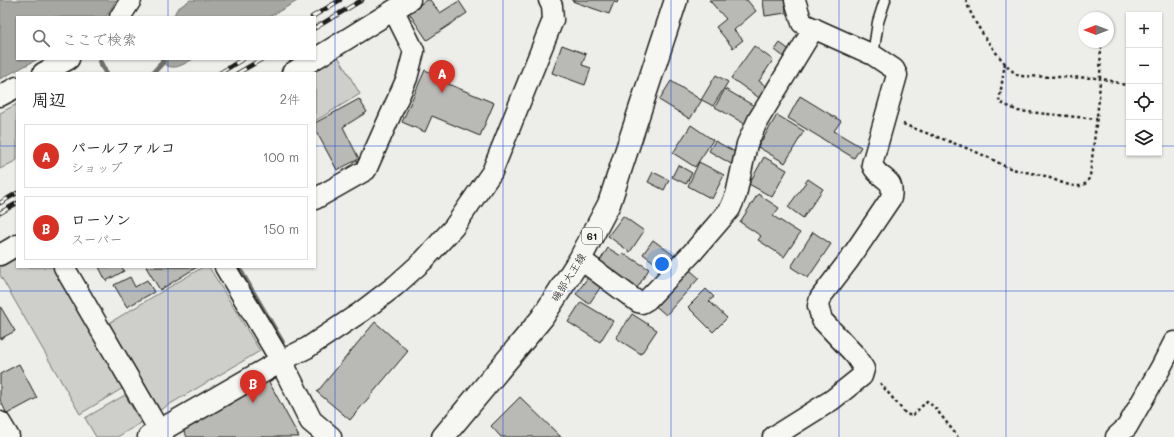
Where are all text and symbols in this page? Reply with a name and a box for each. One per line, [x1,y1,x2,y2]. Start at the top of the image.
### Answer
north arrow [1078,12,1114,48]
map controls [1126,12,1162,156]
button: + [1126,12,1162,48]
search box [16,16,316,60]
icon: search [30,27,52,49]
text: ここで検索 [62,29,137,49]
button: − [1126,48,1162,84]
pin: A [429,60,455,93]
button: locate [1126,84,1162,120]
text: 周辺 [32,88,66,110]
text: 2件 [280,90,300,107]
button: layers [1126,120,1162,156]
text: パールファルコ [71,137,175,157]
text: A [41,148,51,165]
text: 100 m [263,148,299,165]
text: ショップ [71,158,122,175]
text: ローソン [71,209,131,229]
text: B [42,220,50,237]
text: 150 m [263,220,299,237]
road number: 61 [582,228,602,244]
text: スーパー [71,230,122,247]
street label: 磯部大王線 [547,250,589,304]
your location [652,254,672,274]
pin: B [240,370,266,403]

